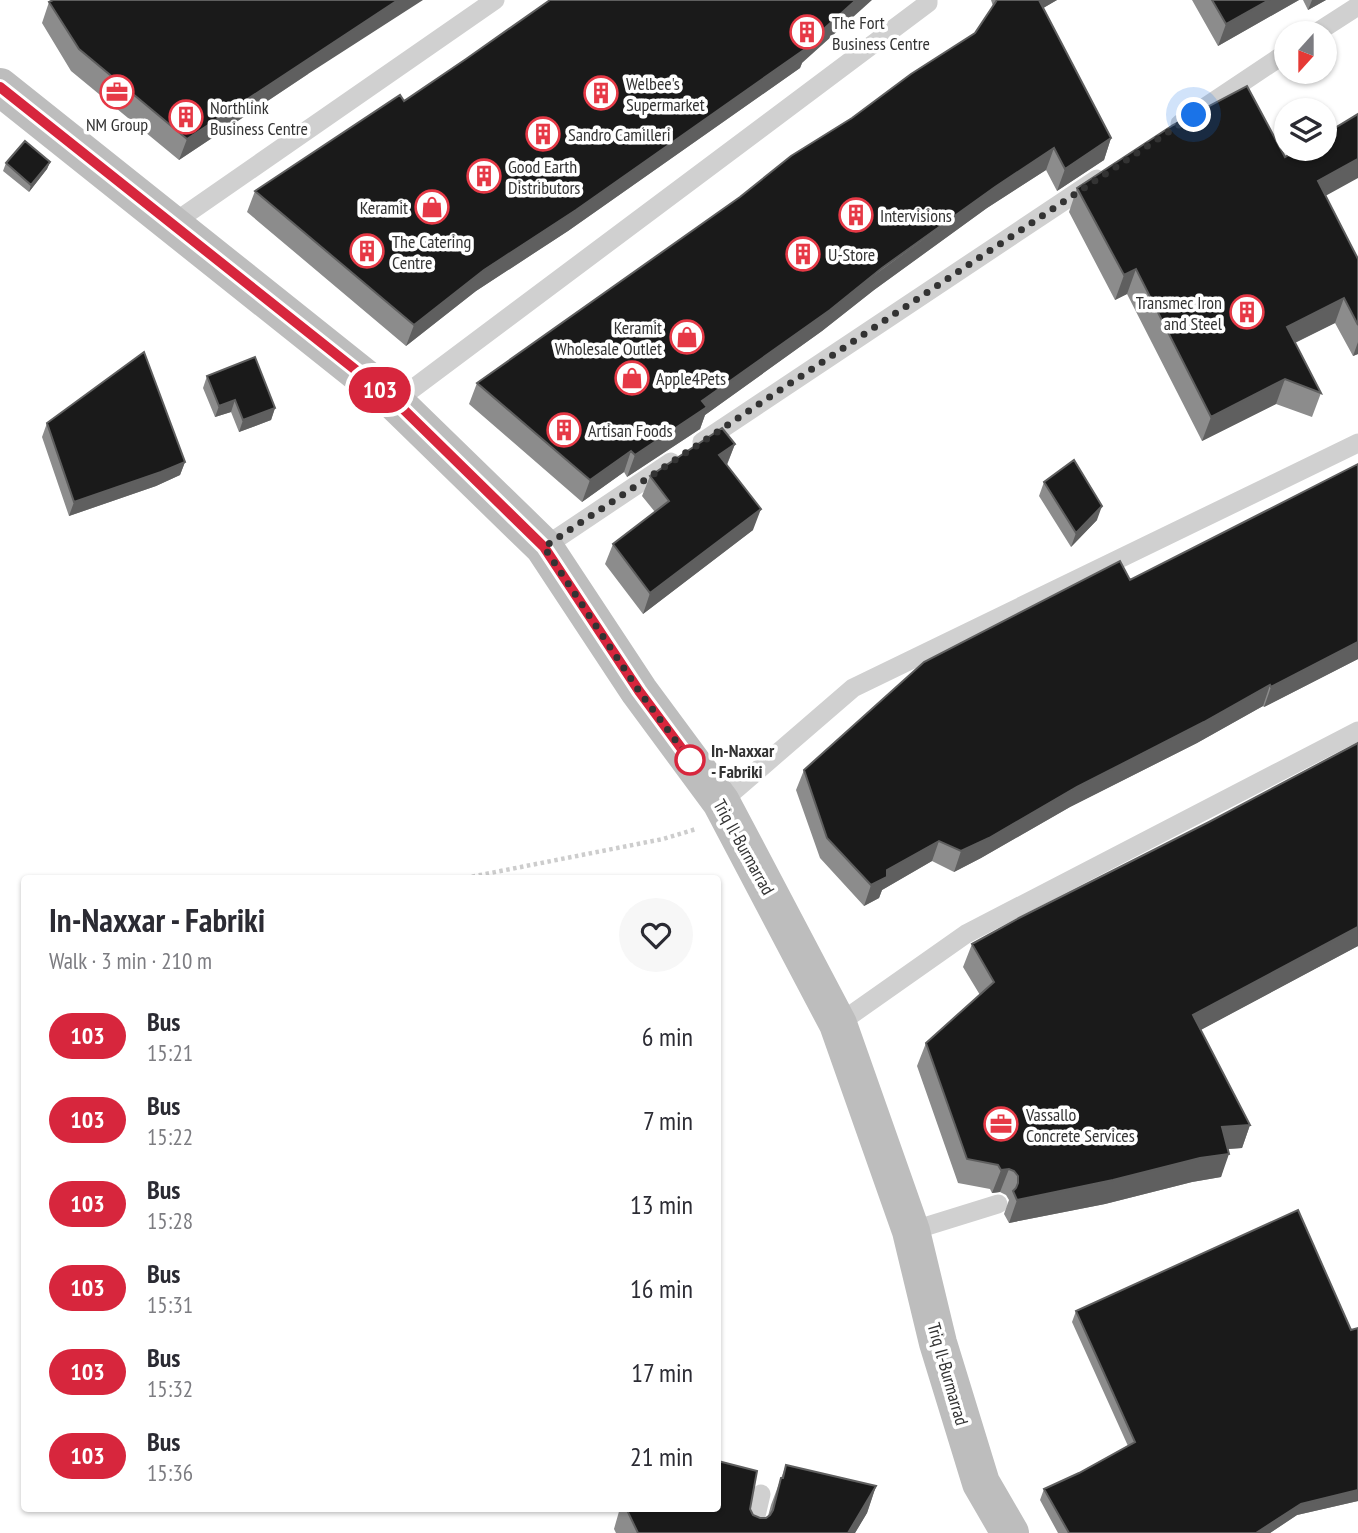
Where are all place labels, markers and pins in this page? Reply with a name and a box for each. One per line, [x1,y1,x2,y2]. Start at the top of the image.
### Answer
place label: The Fort Business Centre [832,11,930,55]
building icon: The Fort Business Centre [788,13,826,51]
place label: Welbee's Supermarket [626,72,705,116]
office icon: NM Group [98,73,136,111]
building icon: Welbee's Supermarket [582,74,620,112]
place label: Northlink Business Centre [210,96,308,140]
building icon: Northlink Business Centre [167,98,205,136]
place label: NM Group [86,113,148,136]
building icon: Sandro Camilleri [524,115,562,153]
place label: Sandro Camilleri [568,123,671,146]
place label: Good Earth Distributors [508,155,580,199]
building icon: Good Earth Distributors [465,157,503,195]
shop icon: Keramit [413,188,451,226]
place label: Keramit [360,196,408,219]
building icon: Intervisions [837,196,875,234]
place label: Intervisions [880,204,952,227]
place label: The Catering Centre [392,230,471,274]
building icon: The Catering Centre [348,232,386,270]
building icon: U-Store [784,235,822,273]
place label: U-Store [828,243,875,266]
place label: Transmec Iron and Steel [1136,291,1223,335]
building icon: Transmec Iron and Steel [1228,293,1266,331]
place label: Keramit Wholesale Outlet [555,316,662,360]
shop icon: Keramit Wholesale Outlet [668,318,706,356]
shop icon: Apple4Pets [613,359,651,397]
place label: Apple4Pets [656,367,726,390]
building icon: Artisan Foods [545,411,583,449]
place label: Artisan Foods [588,419,673,442]
place label: In-Naxxar - Fabriki [711,739,775,783]
marker: In-Naxxar - Fabriki [675,745,705,775]
place label: Vassallo Concrete Services [1025,1103,1135,1147]
office icon: Vassallo Concrete Services [982,1105,1020,1143]

